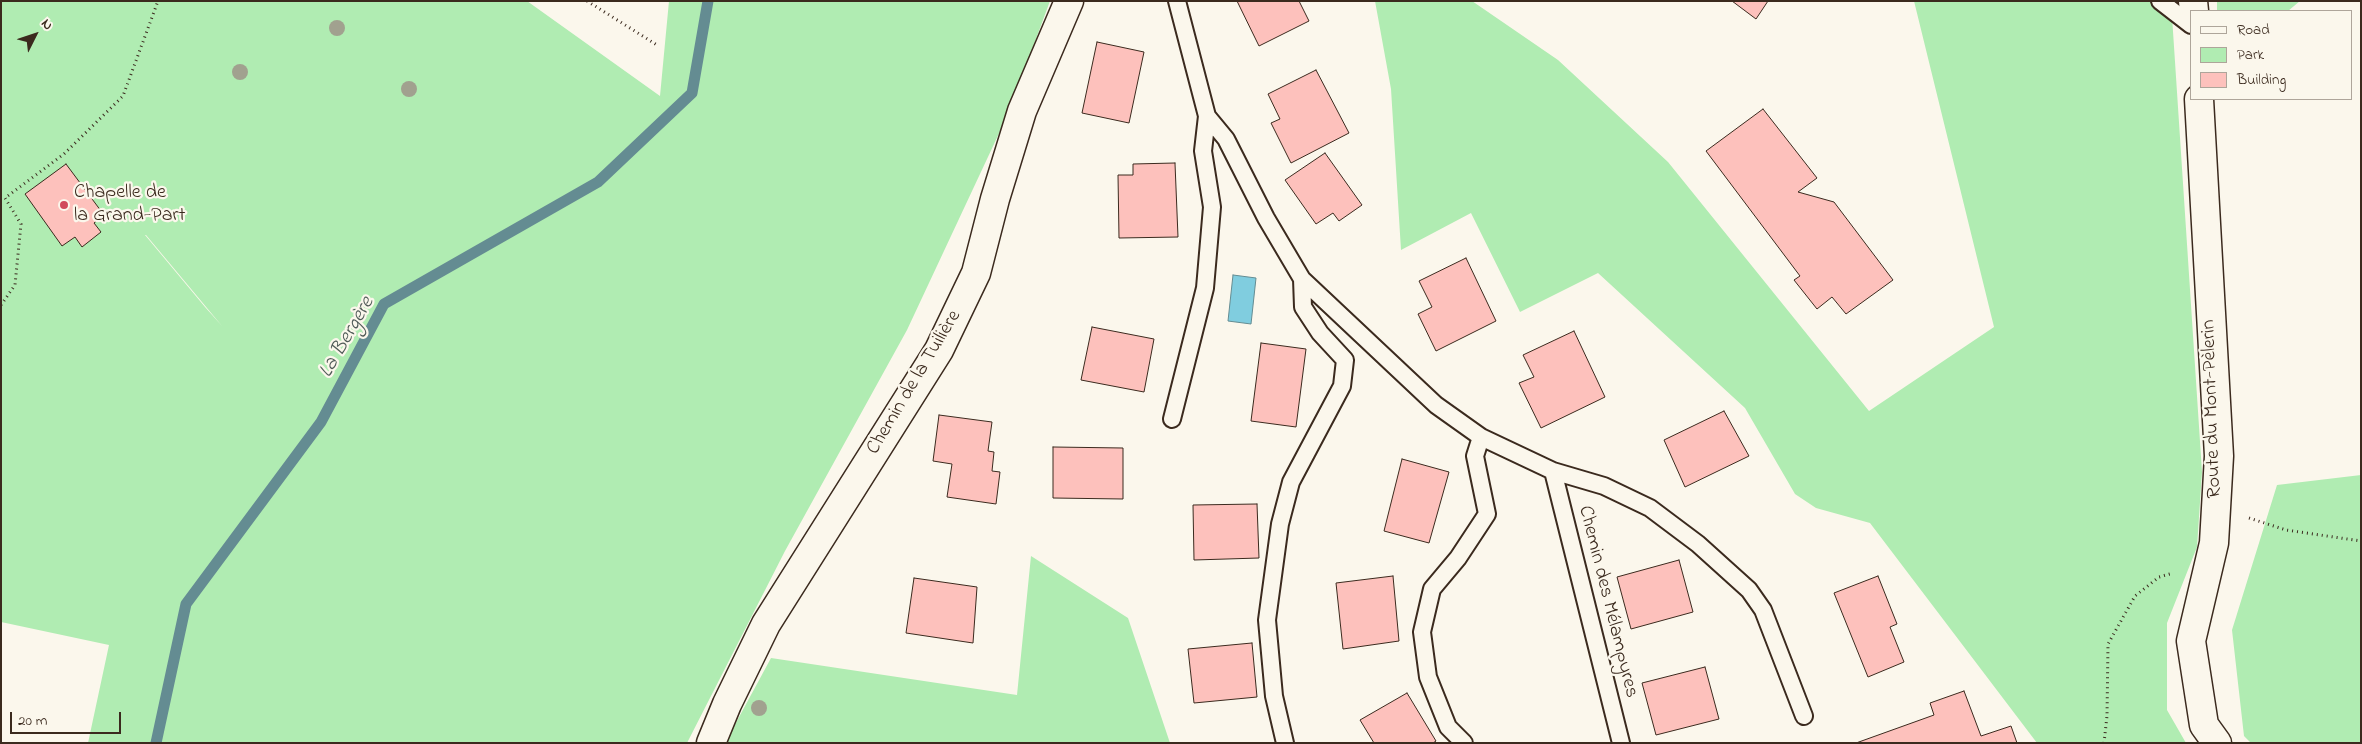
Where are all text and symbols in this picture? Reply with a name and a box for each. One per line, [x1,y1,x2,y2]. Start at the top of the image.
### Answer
north arrow [10,10,60,60]
legend [2190,10,2352,100]
text: N [36,14,58,35]
text: Road [2237,19,2270,41]
text: Park [2237,44,2264,66]
text: Building [2237,69,2286,91]
place label: Chapelle de la Grand-Part [74,182,185,229]
marker: Chapelle de la Grand-Part [58,199,70,211]
water label: La Bergère [315,293,381,383]
street label: Chemin de la Tuilière [862,306,968,460]
street label: Route du Mont-Pèlerin [2198,319,2228,499]
street label: Chemin des Mélampyres [1572,504,1642,700]
scale bar [12,702,124,734]
text: 20 m [18,710,47,732]

